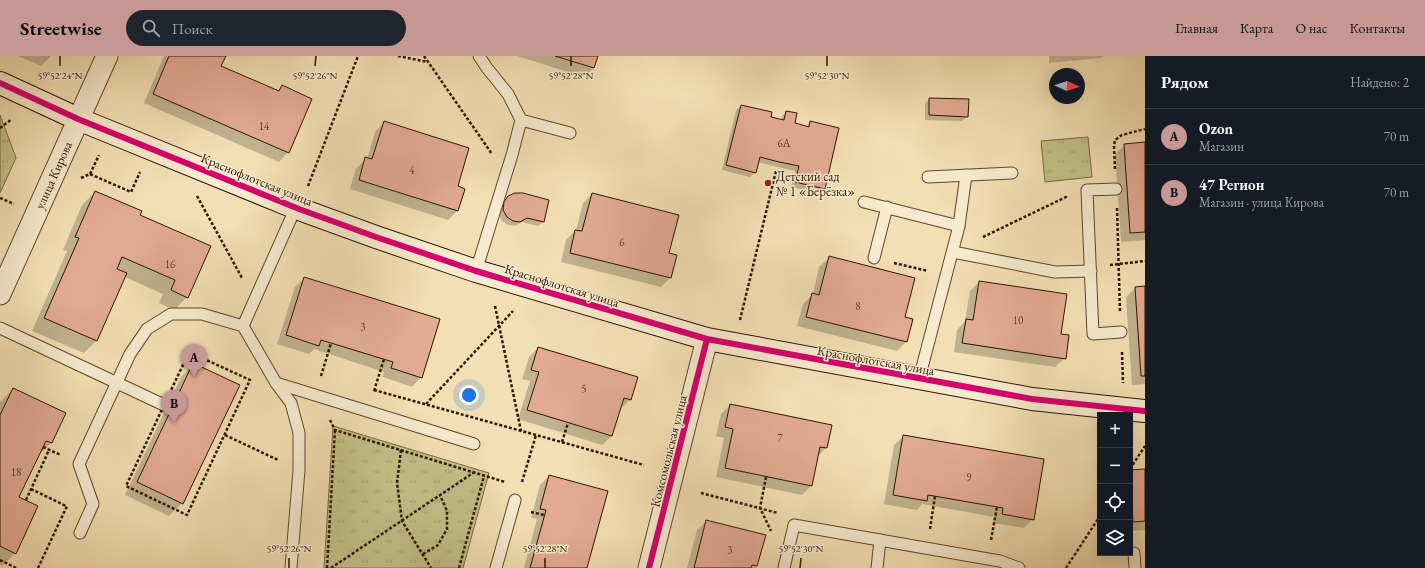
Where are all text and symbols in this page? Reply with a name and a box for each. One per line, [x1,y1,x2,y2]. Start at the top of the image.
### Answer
search box [126,10,406,46]
text: Streetwise [20,16,102,41]
icon: search [140,17,162,39]
text: Поиск [172,19,213,38]
text: Главная [1175,19,1218,37]
text: Карта [1240,19,1273,37]
text: О нас [1295,19,1327,37]
text: Контакты [1349,19,1405,37]
north arrow [1049,68,1085,104]
text: 59°52'24"N [38,69,83,82]
text: 59°52'26"N [293,69,338,82]
text: 59°52'28"N [549,69,594,82]
text: 59°52'30"N [805,69,850,82]
text: Рядом [1161,71,1209,93]
text: Найдено: 2 [1350,74,1409,91]
house number: 14 [259,119,270,133]
text: Ozon [1199,119,1233,138]
text: A [1169,128,1179,145]
text: 70 m [1384,128,1409,145]
house number: 6А [778,136,791,150]
street label: улица Кирова [31,138,76,212]
text: Магазин [1199,138,1244,155]
street label: Краснофлотская улица [198,149,316,210]
house number: 4 [409,163,415,177]
place label: Детский сад № 1 «Берёзка» [776,168,855,200]
text: 47 Регион [1199,175,1264,194]
marker: Детский сад № 1 «Берёзка» [763,178,773,188]
text: B [1170,184,1178,201]
text: 70 m [1384,184,1409,201]
text: Магазин · улица Кирова [1199,194,1324,211]
house number: 6 [619,235,625,249]
house number: 16 [165,257,176,271]
street label: Краснофлотская улица [502,260,622,311]
house number: 8 [855,299,861,313]
house number: 10 [1013,313,1023,327]
house number: 3 [360,320,366,334]
street label: Краснофлотская улица [816,342,937,379]
pin: A [181,344,207,377]
house number: 5 [581,381,587,395]
your location [459,385,479,405]
pin: B [161,390,187,423]
street label: Комсомольская улица [646,393,691,509]
map controls [1097,412,1133,556]
button: + [1097,412,1133,448]
house number: 7 [777,431,783,445]
button: − [1097,448,1133,484]
house number: 18 [11,465,21,479]
house number: 9 [966,470,972,484]
button: locate [1097,484,1133,520]
button: layers [1097,520,1133,556]
text: 59°52'26"N [267,542,312,555]
text: 59°52'28"N [523,542,568,555]
text: 59°52'30"N [779,542,824,555]
house number: 3 [727,543,733,557]

